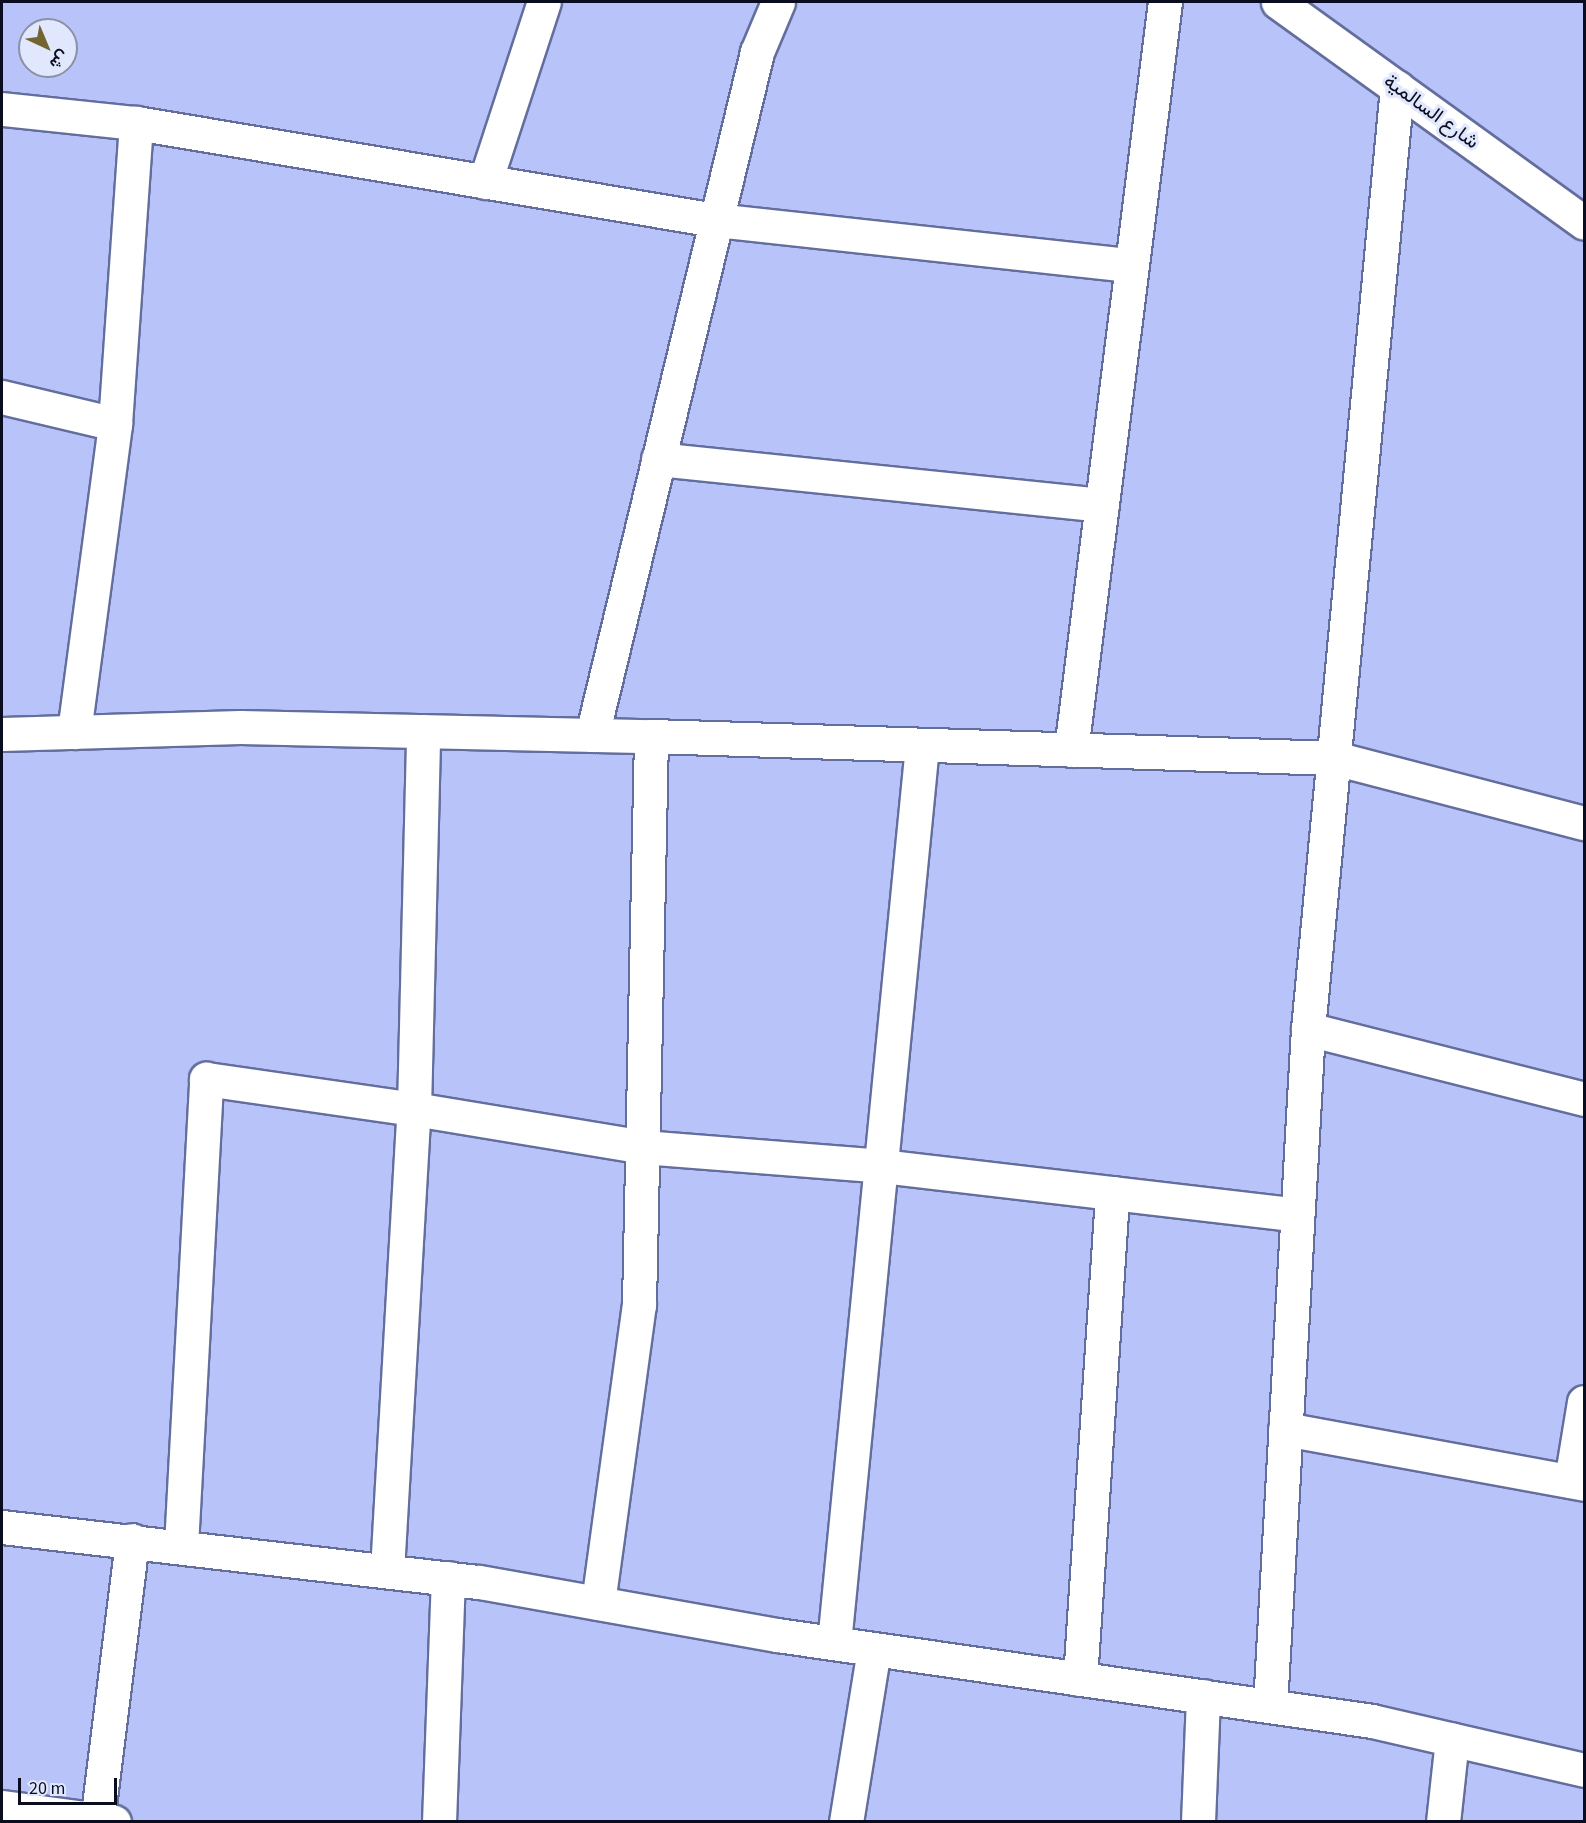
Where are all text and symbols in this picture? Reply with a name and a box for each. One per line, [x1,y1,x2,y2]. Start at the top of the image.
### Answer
north arrow [18,18,78,78]
text: ش [45,45,74,74]
street label: شارع السالمية [1379,69,1483,155]
scale bar [21,1766,120,1804]
text: 20 m [29,1776,65,1801]

